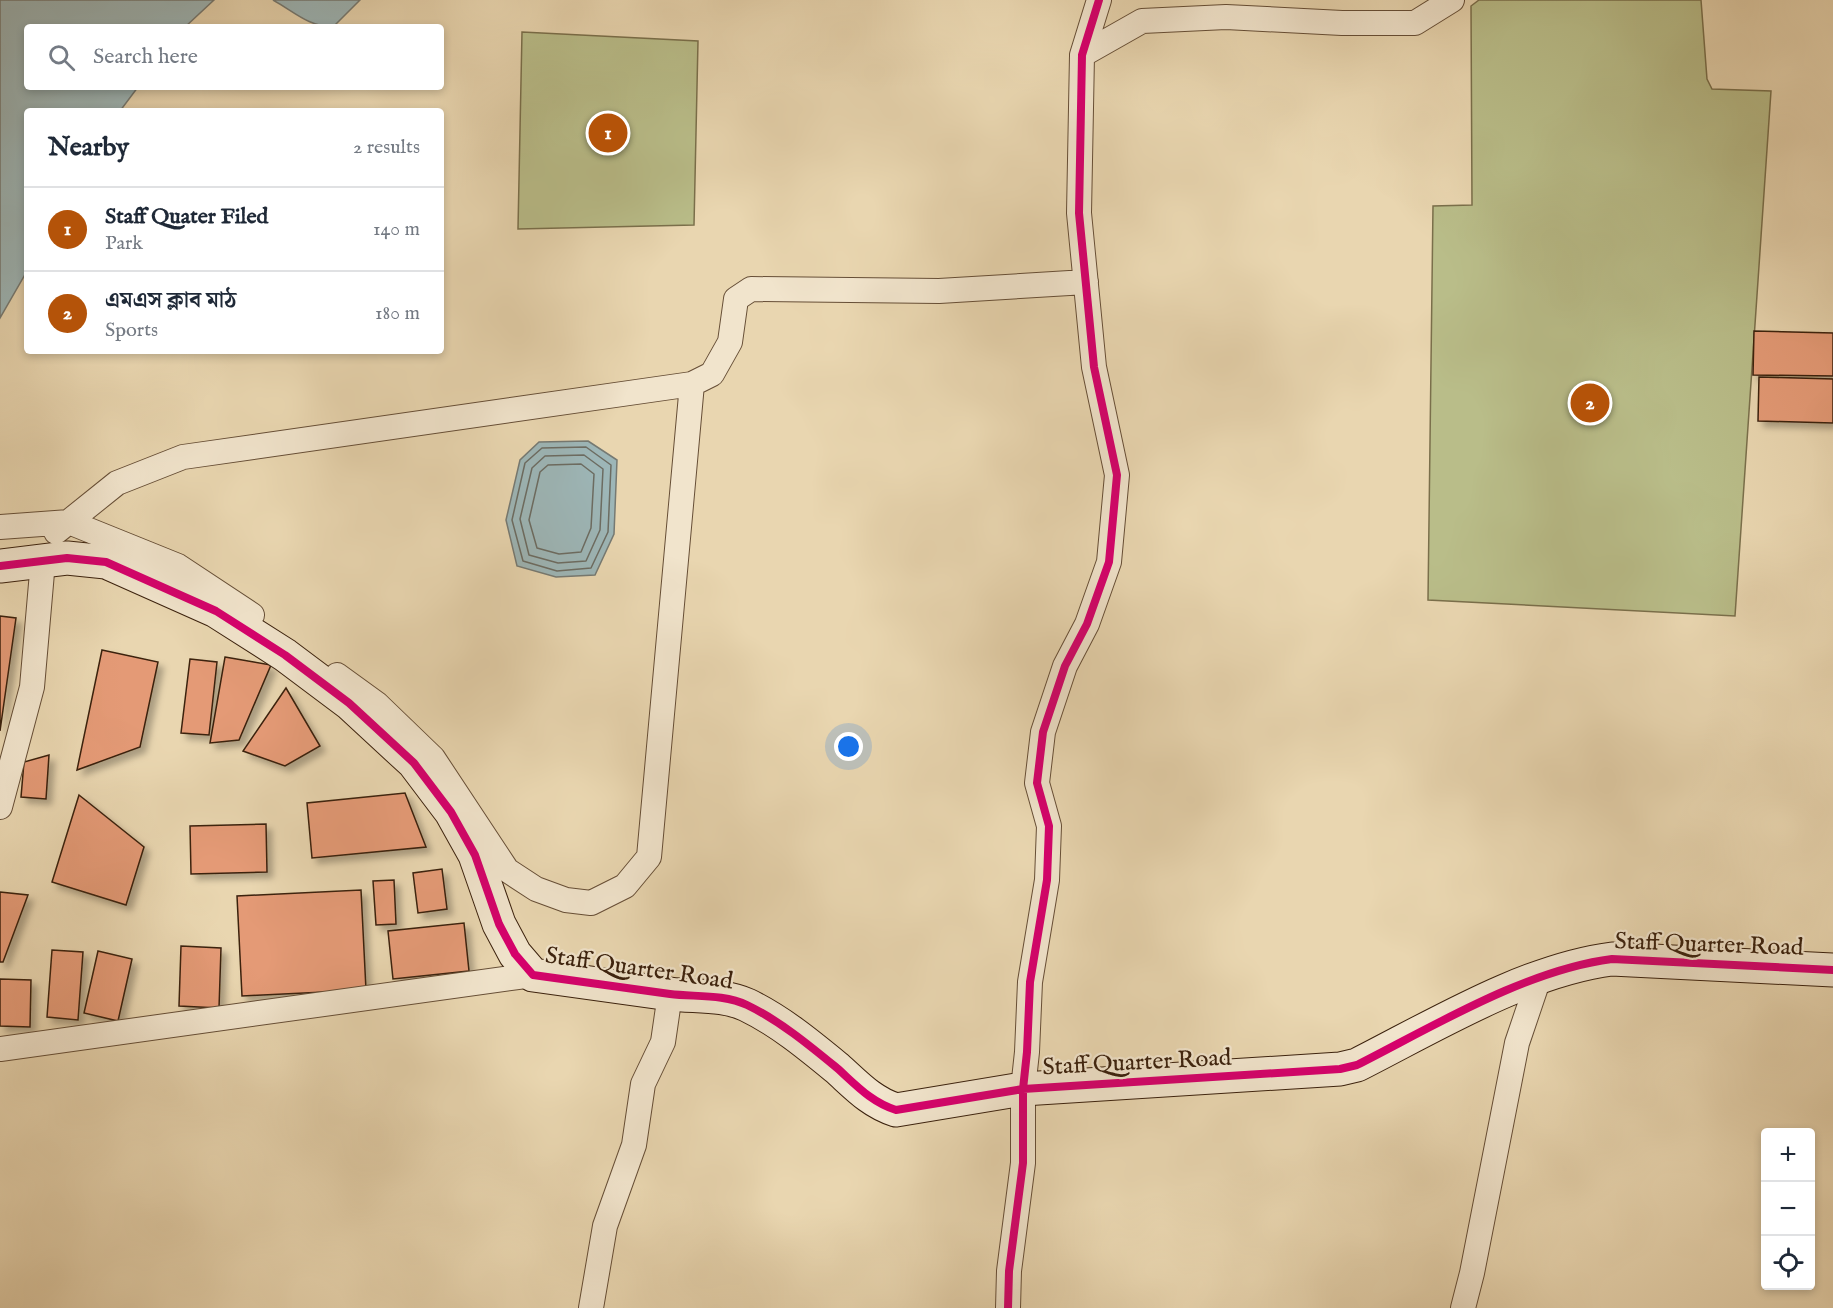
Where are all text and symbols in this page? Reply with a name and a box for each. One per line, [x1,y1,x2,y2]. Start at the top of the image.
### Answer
search box [24,24,444,90]
icon: search [45,41,78,74]
text: Search here [93,43,198,71]
pin: 1 [588,110,628,156]
text: Nearby [48,131,129,164]
text: 2 results [353,135,420,160]
text: Staff Quater Filed [105,203,268,231]
text: 1 [64,217,71,242]
text: 140 m [373,217,420,242]
text: Park [105,231,143,256]
text: এমএস ক্লাব মাঠ [105,287,237,315]
text: 2 [63,301,72,326]
text: 180 m [375,301,420,326]
text: Sports [105,318,158,343]
pin: 2 [1570,380,1610,426]
your location [834,732,863,761]
street label: Staff Quarter Road [1614,926,1804,964]
street label: Staff Quarter Road [543,940,735,998]
street label: Staff Quarter Road [1042,1043,1233,1083]
map controls [1761,1128,1815,1290]
button: + [1761,1128,1815,1182]
button: − [1761,1182,1815,1236]
button: locate [1761,1236,1815,1290]

